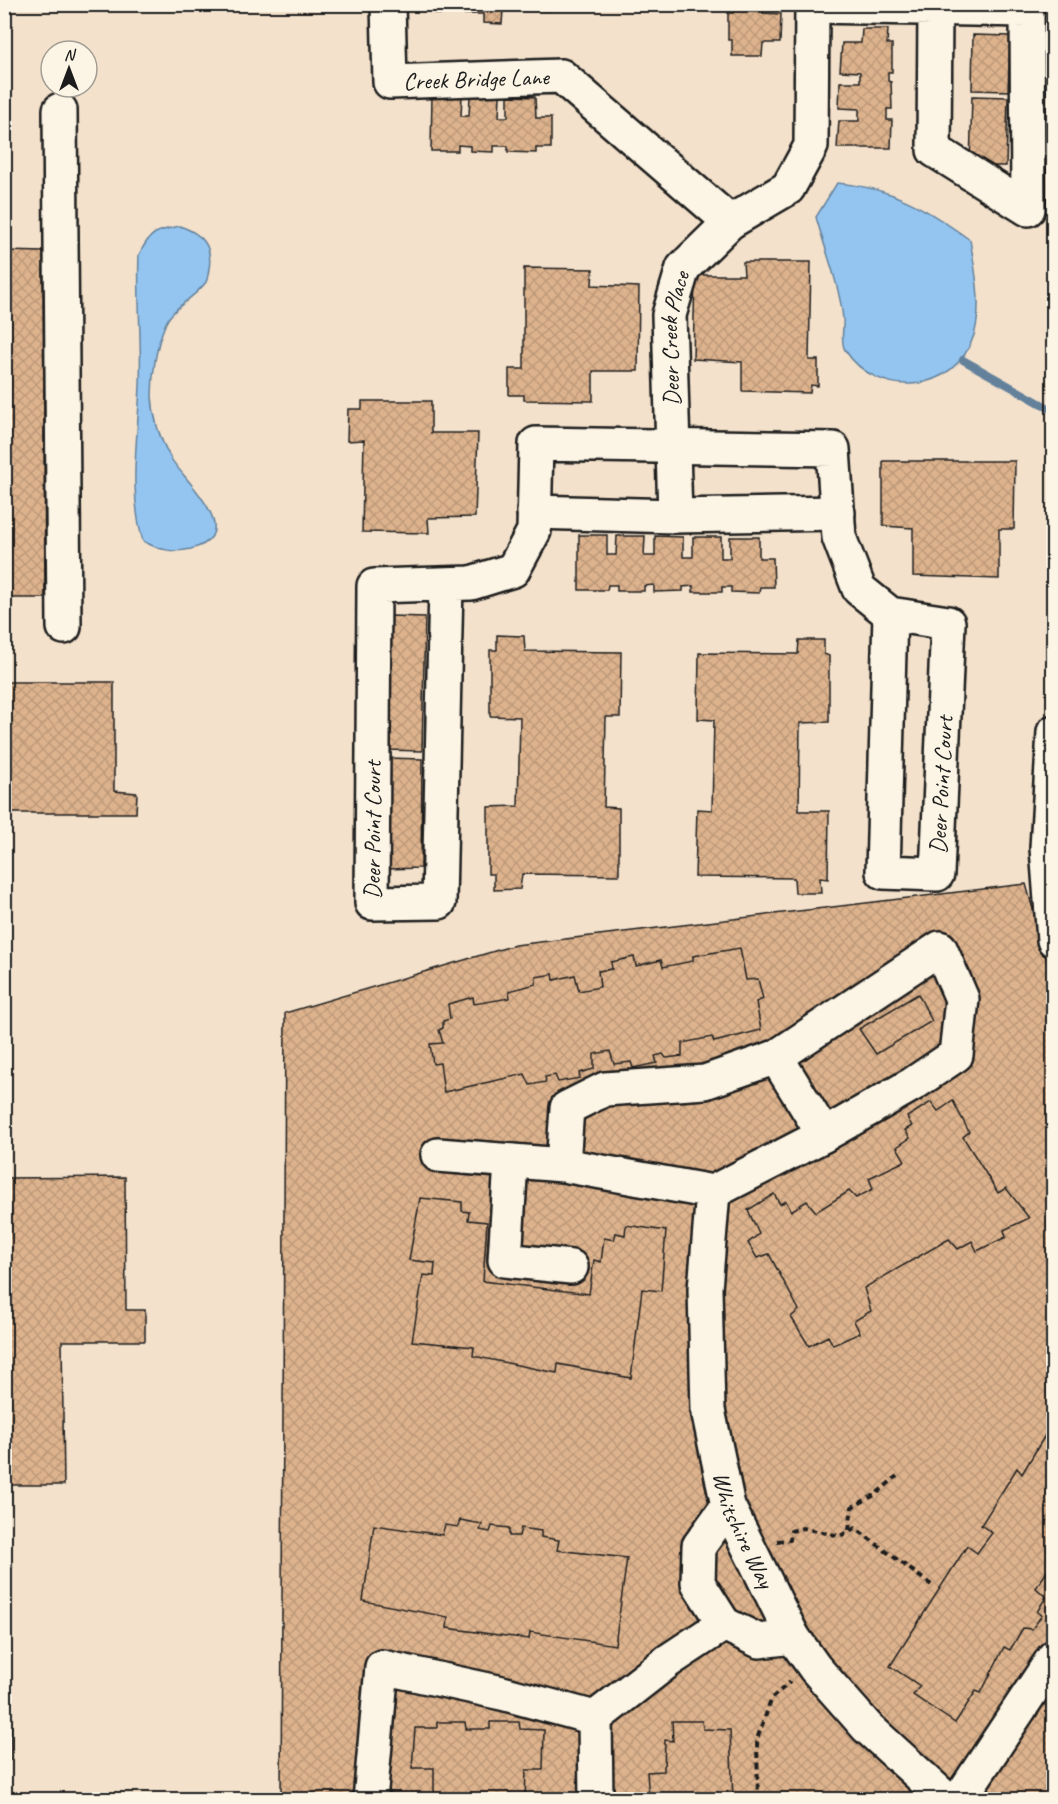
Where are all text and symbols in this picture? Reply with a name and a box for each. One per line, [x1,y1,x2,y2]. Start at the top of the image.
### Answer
north arrow [39,39,99,99]
text: N [64,45,77,65]
street label: Creek Bridge Lane [403,61,551,97]
street label: Deer Creek Place [654,266,697,406]
street label: Deer Point Court [922,713,960,855]
street label: Deer Point Court [357,759,388,899]
street label: Whitshire Way [706,1469,782,1594]

